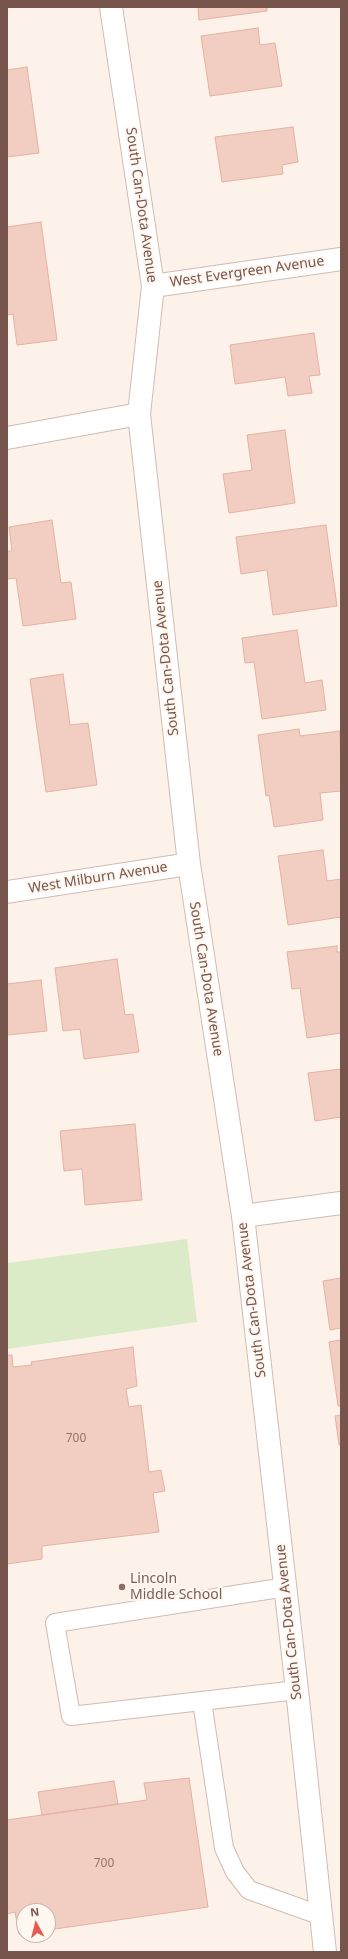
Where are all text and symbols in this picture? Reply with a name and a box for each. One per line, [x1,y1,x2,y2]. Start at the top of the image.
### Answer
street label: South Can-Dota Avenue [122,126,160,284]
street label: West Evergreen Avenue [169,253,325,291]
street label: South Can-Dota Avenue [149,579,183,737]
street label: West Milburn Avenue [27,859,169,897]
street label: South Can-Dota Avenue [185,900,227,1058]
street label: South Can-Dota Avenue [234,1221,270,1379]
house number: 700 [66,1432,86,1446]
street label: South Can-Dota Avenue [272,1543,306,1701]
place label: Lincoln Middle School [130,1571,222,1604]
marker: Lincoln Middle School [117,1582,127,1592]
house number: 700 [94,1857,114,1871]
north arrow [16,1903,56,1943]
text: N [29,1904,40,1920]

